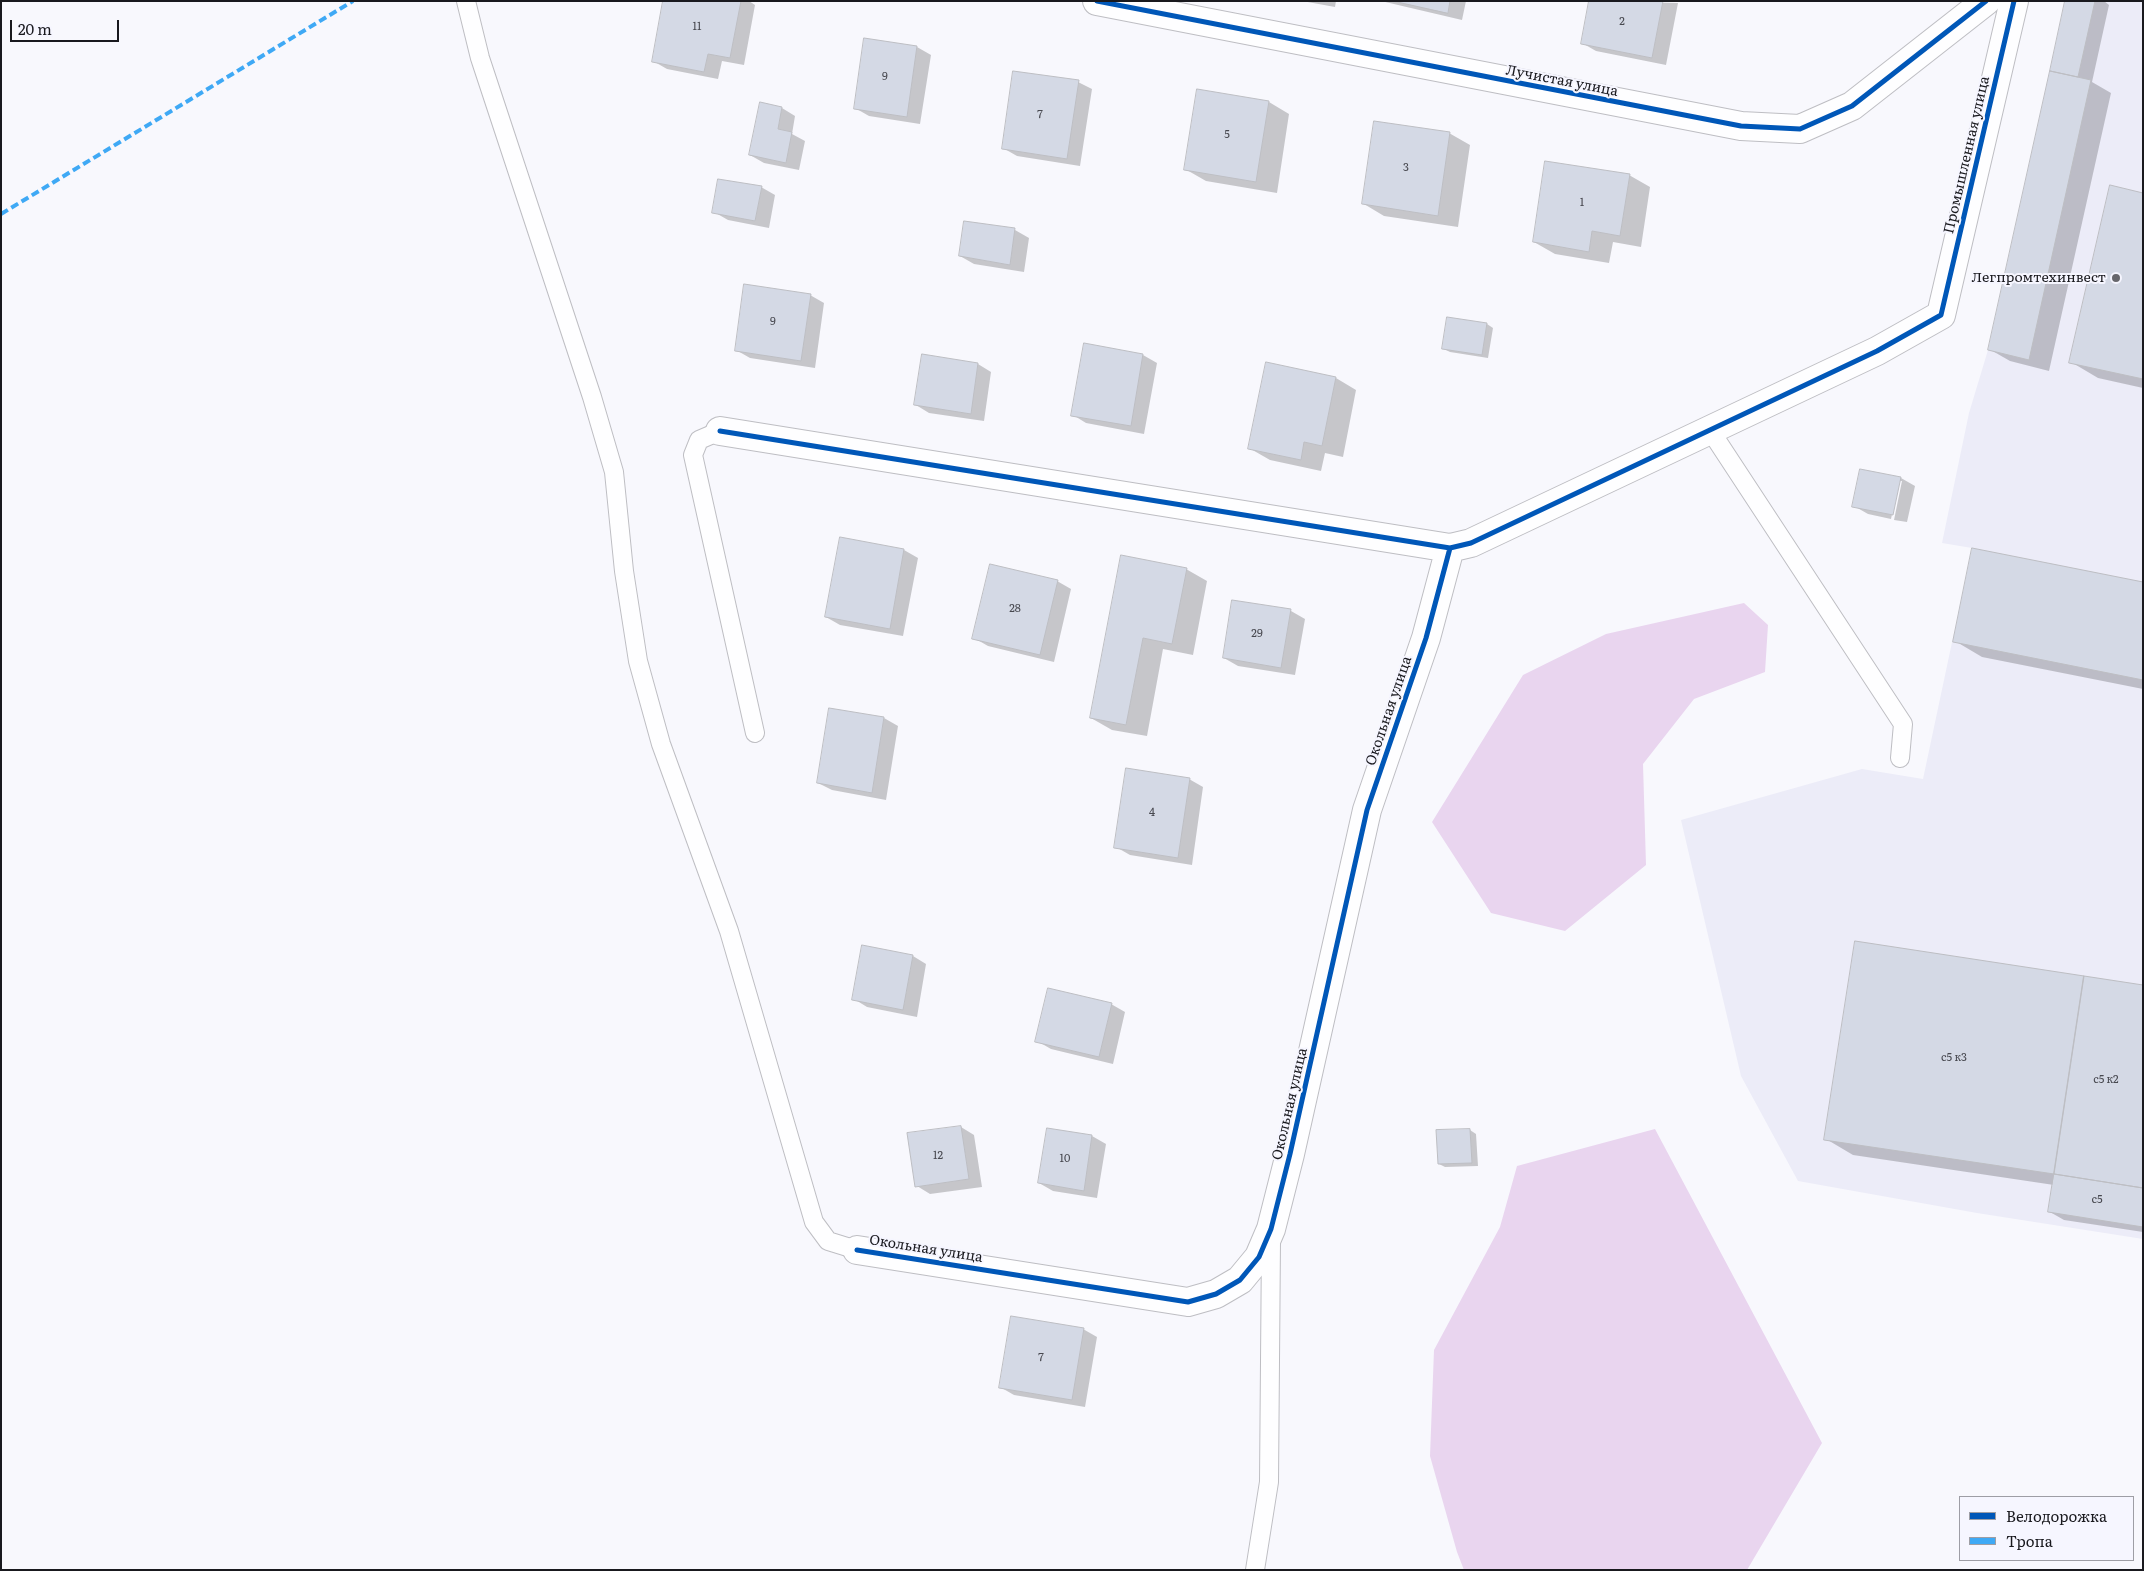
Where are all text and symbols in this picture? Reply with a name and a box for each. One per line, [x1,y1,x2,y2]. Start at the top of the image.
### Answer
scale bar [12,10,121,42]
house number: 2 [1619,15,1625,29]
text: 20 m [18,17,52,40]
house number: 11 [693,20,701,34]
street label: Лучистая улица [1505,62,1619,100]
house number: 9 [882,70,888,84]
street label: Промышленная улица [1941,75,1993,235]
house number: 7 [1037,108,1043,122]
house number: 5 [1224,128,1230,142]
house number: 3 [1403,161,1409,175]
house number: 1 [1580,196,1584,210]
place label: Легпромтехинвест [1971,270,2106,286]
marker: Легпромтехинвест [2110,272,2122,284]
house number: 9 [770,315,776,329]
house number: 28 [1009,602,1021,616]
house number: 29 [1251,627,1263,641]
street label: Окольная улица [1362,654,1416,768]
house number: 4 [1149,806,1155,820]
street label: Окольная улица [1269,1046,1311,1162]
house number: с5 к3 [1941,1051,1967,1065]
house number: с5 к2 [2093,1073,2119,1087]
house number: 12 [933,1149,943,1163]
house number: 10 [1060,1152,1070,1166]
house number: с5 [2091,1193,2103,1207]
street label: Окольная улица [868,1232,984,1266]
house number: 7 [1038,1351,1044,1365]
legend [1959,1496,2134,1561]
text: Велодорожка [2006,1504,2107,1527]
text: Тропа [2006,1529,2053,1552]

